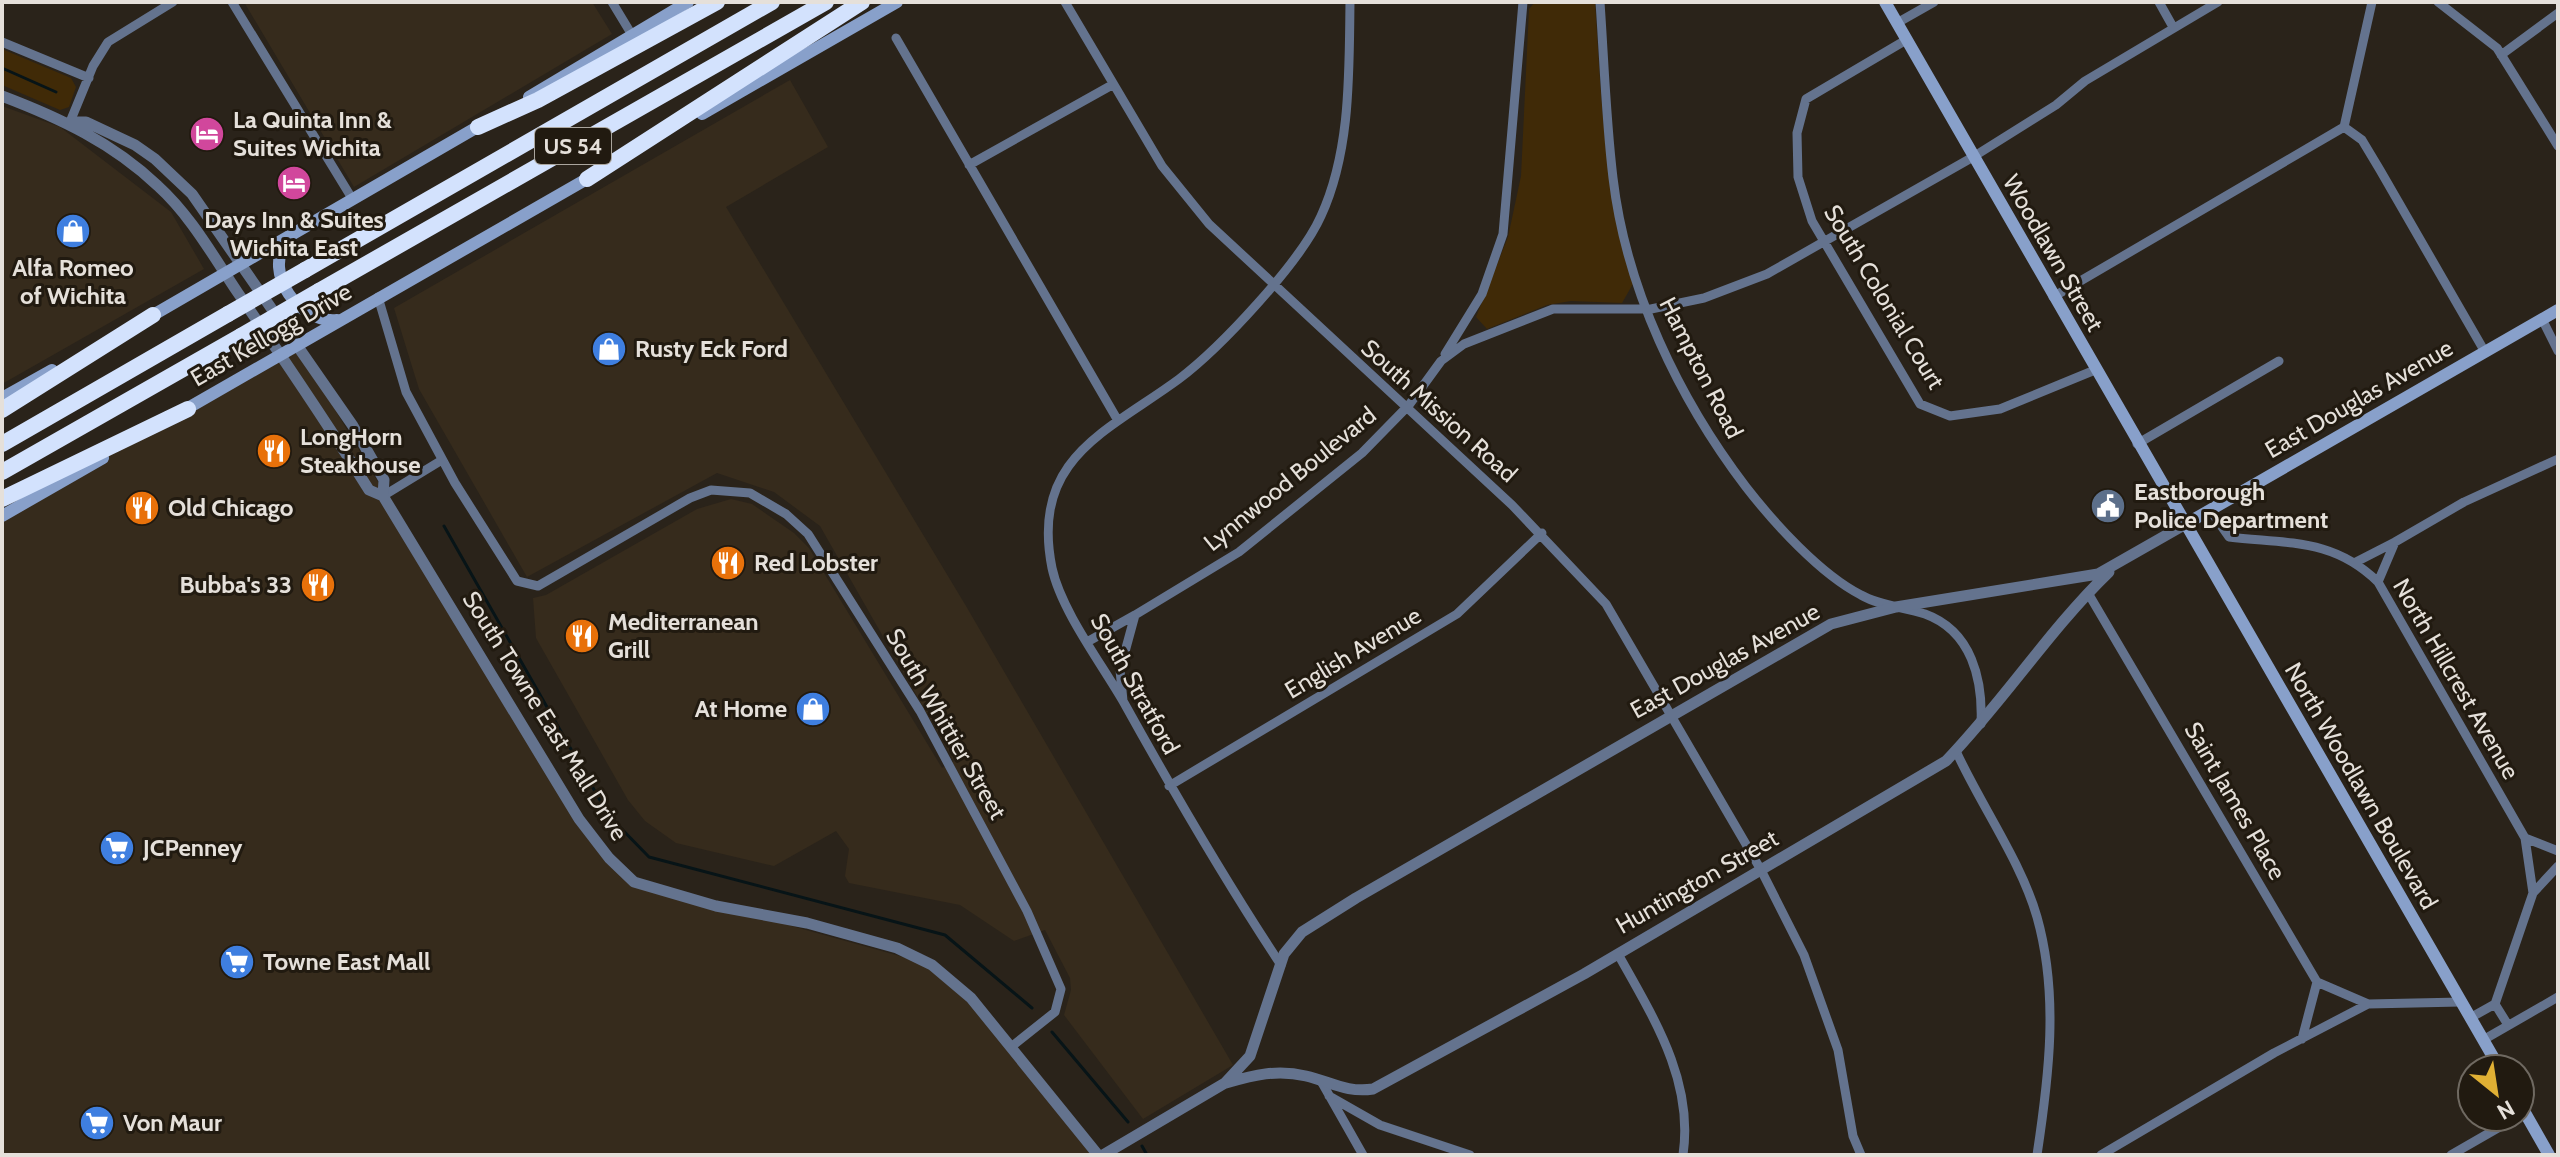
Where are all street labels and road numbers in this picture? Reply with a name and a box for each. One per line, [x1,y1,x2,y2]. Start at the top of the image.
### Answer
road number: US 54 [535,128,611,164]
street label: Woodlawn Street [1997,169,2110,336]
street label: South Colonial Court [1818,199,1951,394]
street label: East Kellogg Drive [185,277,356,392]
street label: Hampton Road [1653,292,1749,443]
street label: South Mission Road [1355,333,1523,488]
street label: East Douglas Avenue [2260,333,2458,464]
street label: Lynnwood Boulevard [1198,400,1382,557]
street label: North Hillcrest Avenue [2387,573,2526,784]
street label: South Towne East Mall Drive [457,586,634,846]
street label: East Douglas Avenue [1625,597,1824,725]
street label: English Avenue [1279,601,1426,705]
street label: South Stratford [1085,608,1186,759]
street label: South Whittier Street [880,623,1013,824]
street label: North Woodlawn Boulevard [2279,657,2444,914]
street label: Saint James Place [2179,717,2292,885]
street label: Huntington Street [1610,823,1783,940]

